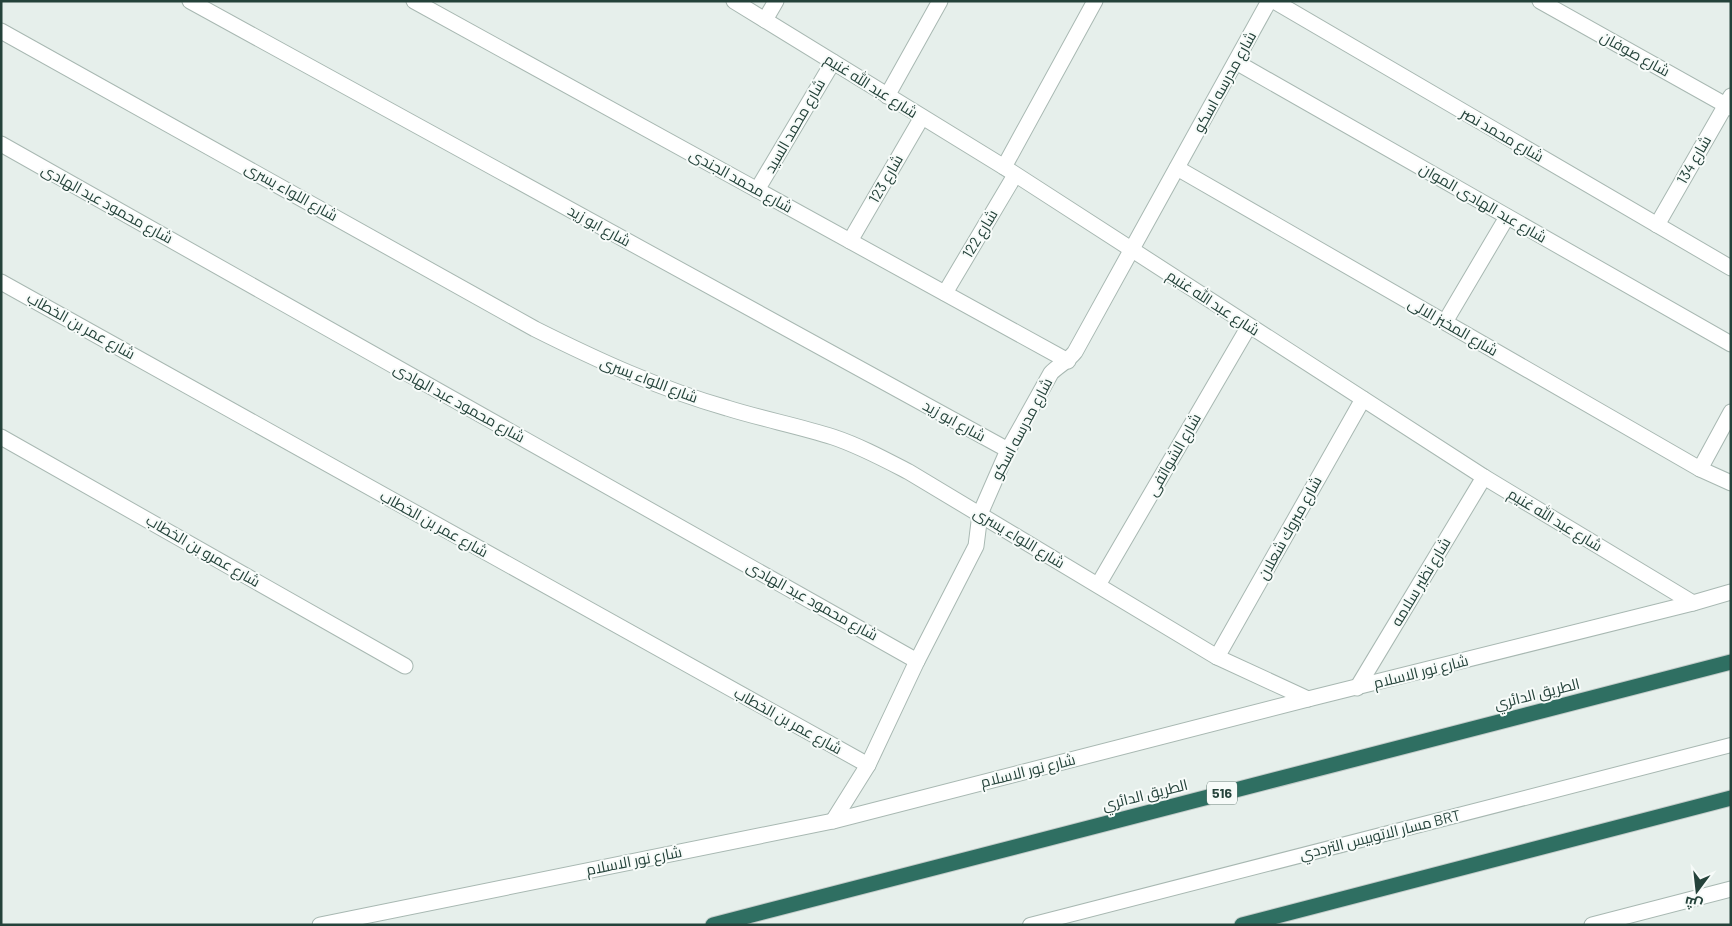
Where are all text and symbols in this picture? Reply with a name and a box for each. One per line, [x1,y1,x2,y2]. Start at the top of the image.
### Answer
street label: شارع صوفان [1596,27,1673,82]
street label: شارع مدرسه اسكو [1189,28,1262,137]
street label: شارع عبد الله غنيم [820,49,922,124]
street label: شارع محمد السيد [760,75,831,177]
street label: شارع محمد نصر [1456,103,1547,168]
street label: شارع 134 [1672,132,1717,189]
street label: شارع محمد الجندى [685,144,796,218]
street label: شارع 123 [864,151,909,207]
street label: شارع اللواء يسرى [241,158,341,227]
street label: شارع عبد الهادى الموان [1415,158,1550,248]
street label: شارع محمود عبد الهادى [37,160,176,249]
street label: شارع ابو زيد [564,201,634,252]
street label: شارع 122 [958,206,1003,263]
street label: شارع عبد الله غنيم [1162,266,1263,341]
street label: شارع عمر بن الخطاب [23,288,139,365]
street label: شارع المخبز الالى [1404,293,1501,362]
street label: شارع اللواء يسرى [597,352,701,409]
street label: شارع محمود عبد الهادى [389,359,528,448]
street label: شارع مدرسه اسكو [987,375,1058,484]
street label: شارع ابو زيد [919,396,989,447]
street label: شارع الشواتفى [1142,410,1207,501]
street label: شارع مبروك شعلان [1253,473,1328,584]
street label: شارع عبد الله غنيم [1504,484,1606,557]
street label: شارع عمر بن الخطاب [376,486,492,563]
street label: شارع اللواء يسرى [969,503,1068,574]
street label: شارع عمرو بن الخطاب [142,510,264,593]
street label: شارع نظير سلامه [1387,534,1456,631]
street label: شارع محمود عبد الهادى [742,557,881,646]
street label: شارع نور الاسلام [1371,651,1471,694]
street label: الطريق الدائري [1492,674,1582,716]
street label: شارع عمر بن الخطاب [730,683,846,760]
street label: شارع نور الاسلام [978,750,1078,793]
street label: الطريق الدائري [1100,775,1190,817]
road number: 516 [1207,781,1237,804]
street label: مسار الاتوبيس الترددي BRT [1297,805,1463,867]
street label: شارع نور الاسلام [584,842,684,881]
north arrow [1672,866,1722,916]
text: ش [1683,893,1705,915]

